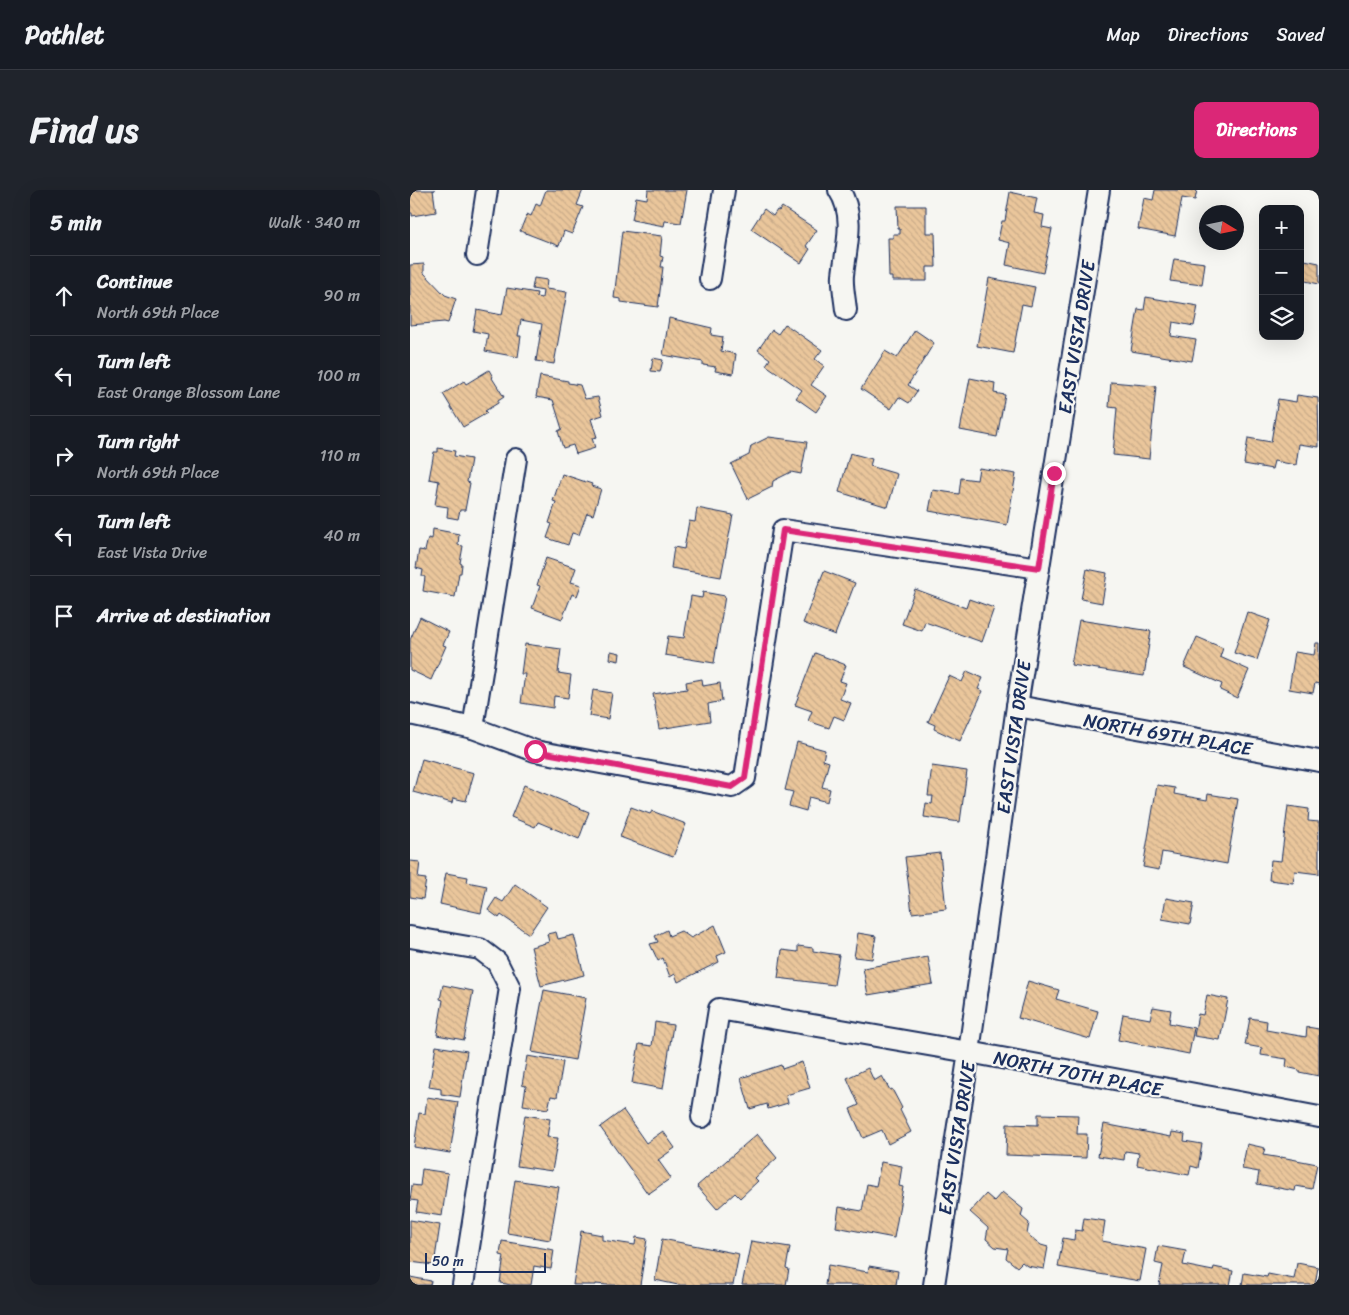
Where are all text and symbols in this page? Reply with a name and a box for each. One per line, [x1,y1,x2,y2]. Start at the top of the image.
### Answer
text: Pathlet [25,14,104,56]
text: Map [1107,19,1140,51]
text: Directions [1168,19,1249,51]
text: Saved [1277,19,1324,51]
text: Find us [30,99,138,161]
button: Directions [1194,102,1319,158]
text: 5 min [50,204,102,242]
north arrow [1199,205,1244,250]
map controls [1259,205,1304,340]
button: + [1259,205,1304,250]
text: Walk · 340 m [269,208,360,237]
button: − [1259,250,1304,295]
street label: EAST VISTA DRIVE [1048,257,1105,416]
text: Continue [97,265,173,298]
text: 90 m [324,281,360,310]
icon: ahead [50,282,78,310]
button: layers [1259,295,1304,340]
text: North 69th Place [97,298,219,327]
text: Turn left [97,345,170,378]
text: 100 m [316,361,360,390]
icon: left [50,362,78,390]
text: East Orange Blossom Lane [97,378,280,407]
text: Turn right [97,425,179,458]
text: 110 m [320,441,360,470]
icon: right [50,442,78,470]
text: North 69th Place [97,458,219,487]
route end [1043,462,1066,485]
text: Turn left [97,505,170,538]
text: 40 m [323,521,360,550]
icon: left [50,522,78,550]
text: East Vista Drive [97,538,207,567]
text: Arrive at destination [97,599,270,632]
icon: arrive [50,602,78,630]
street label: EAST VISTA DRIVE [986,657,1041,816]
street label: NORTH 69TH PLACE [1081,703,1256,766]
route start [524,740,547,763]
street label: NORTH 70TH PLACE [991,1041,1166,1106]
street label: EAST VISTA DRIVE [928,1058,985,1217]
text: 50 m [432,1249,464,1274]
scale bar [425,1250,546,1273]

